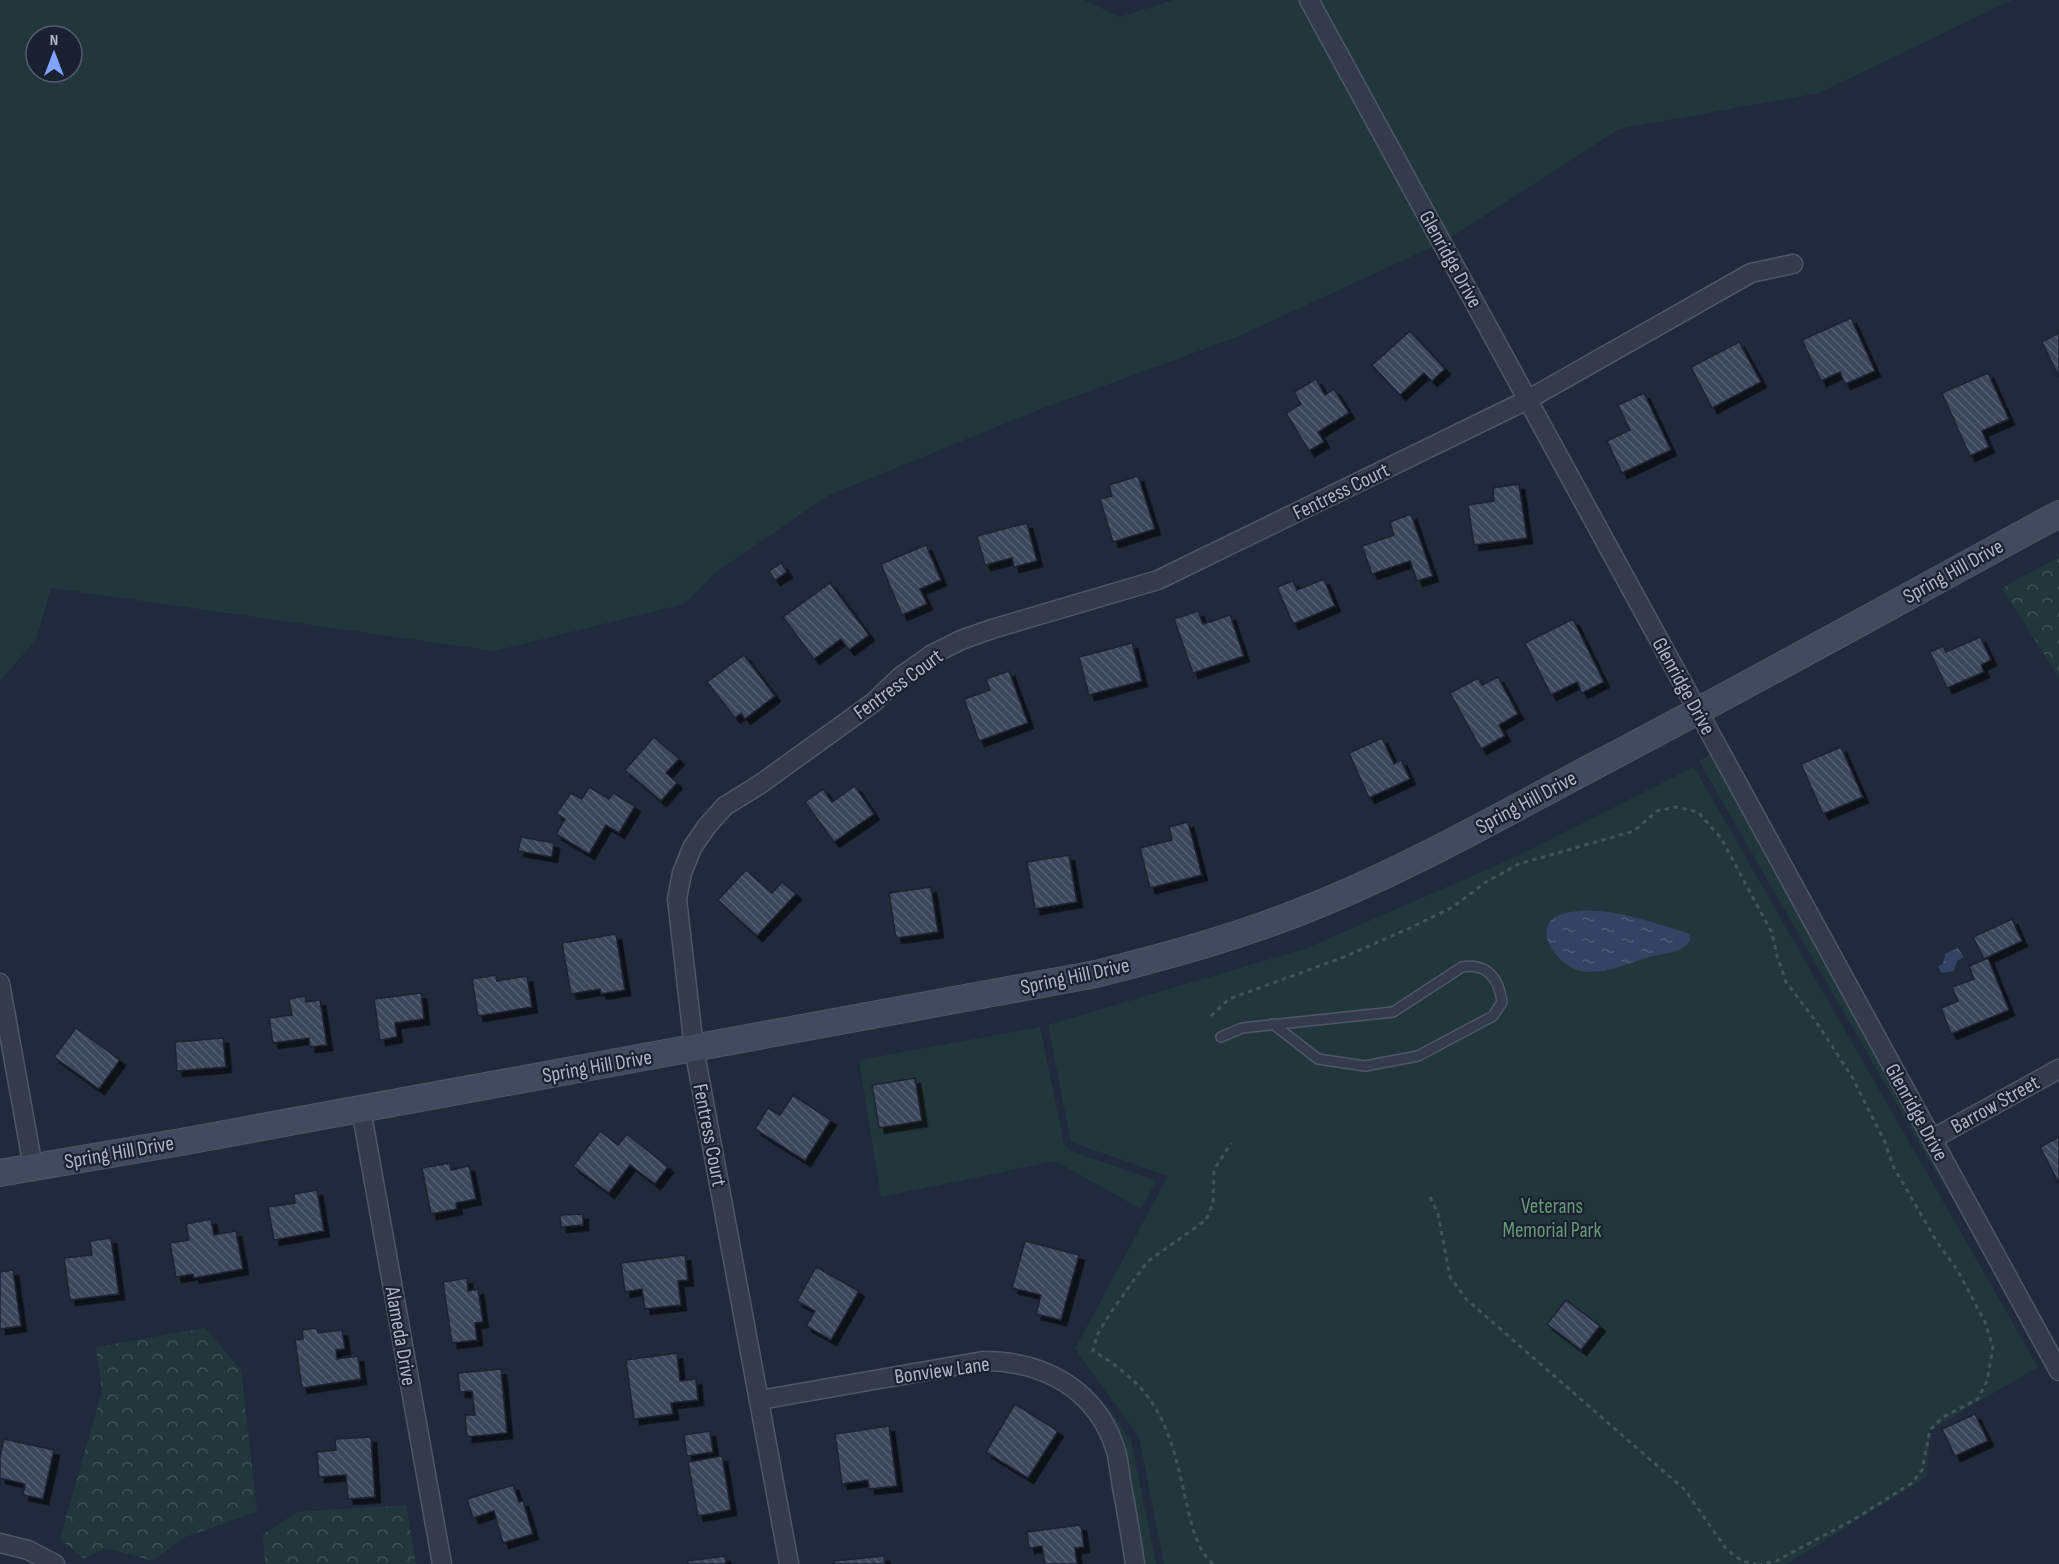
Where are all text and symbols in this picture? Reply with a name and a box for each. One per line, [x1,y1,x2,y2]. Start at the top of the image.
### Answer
north arrow [24,24,84,84]
text: N [50,31,58,50]
street label: Glenridge Drive [1414,206,1488,312]
street label: Fentress Court [1289,457,1393,526]
street label: Spring Hill Drive [1899,534,2008,609]
street label: Glenridge Drive [1647,633,1721,739]
street label: Fentress Court [849,644,948,725]
street label: Spring Hill Drive [1471,765,1581,839]
street label: Spring Hill Drive [1018,953,1132,1000]
street label: Spring Hill Drive [540,1045,654,1088]
street label: Glenridge Drive [1880,1059,1954,1165]
street label: Barrow Street [1947,1070,2044,1139]
street label: Fentress Court [687,1082,732,1189]
street label: Spring Hill Drive [62,1131,176,1174]
park label: Veterans Memorial Park [1502,1194,1602,1243]
street label: Alameda Drive [379,1284,422,1388]
street label: Bonview Lane [893,1351,991,1390]

